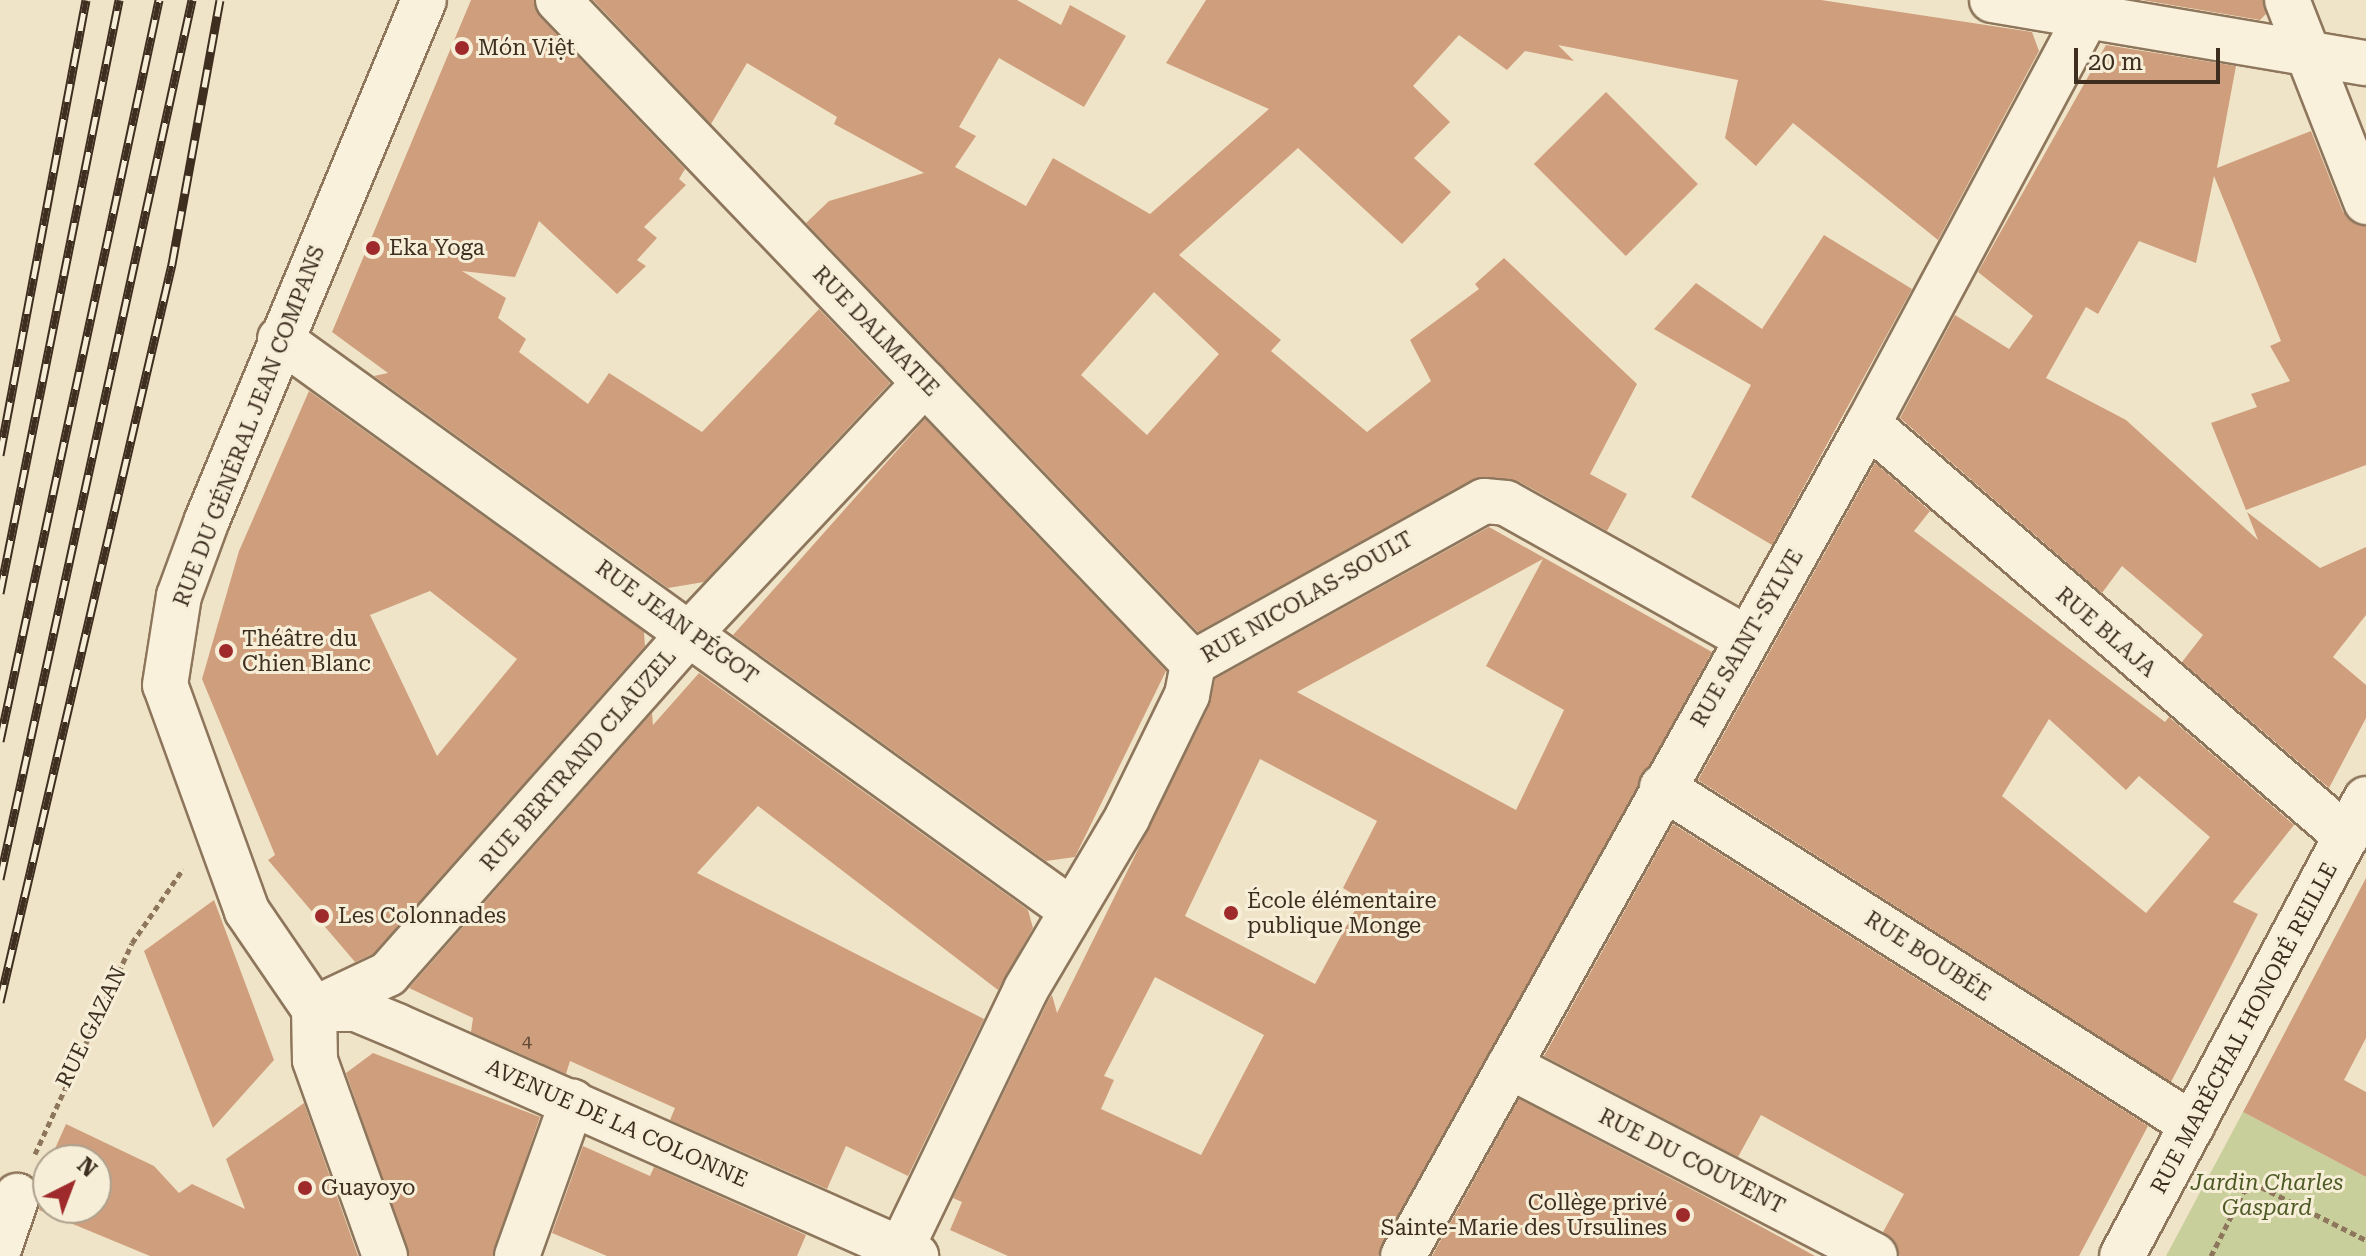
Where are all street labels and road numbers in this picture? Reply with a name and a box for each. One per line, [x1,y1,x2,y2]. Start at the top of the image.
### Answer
street label: RUE DU GÉNÉRAL JEAN COMPANS [168,242,330,610]
street label: RUE DALMATIE [807,261,945,401]
street label: RUE NICOLAS-SOULT [1196,526,1418,668]
street label: RUE SAINT-SYLVE [1685,544,1809,732]
street label: RUE JEAN PÉGOT [591,554,763,690]
street label: RUE BLAJA [2051,581,2161,683]
street label: RUE BERTRAND CLAUZEL [475,644,681,876]
street label: RUE MARÉCHAL HONORÉ REILLE [2145,858,2343,1198]
street label: RUE BOUBÉE [1860,905,1996,1007]
street label: RUE GAZAN [50,962,132,1092]
street label: AVENUE DE LA COLONNE [482,1053,752,1193]
street label: RUE DU COUVENT [1595,1103,1789,1219]

